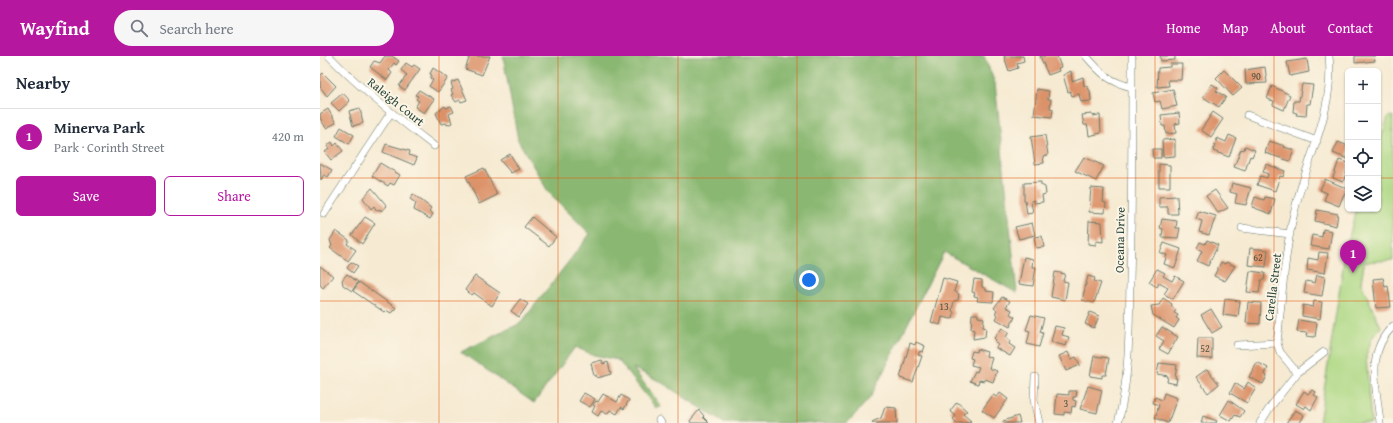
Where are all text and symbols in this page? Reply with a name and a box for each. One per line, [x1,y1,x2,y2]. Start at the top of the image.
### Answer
search box [114,10,394,46]
text: Wayfind [20,14,90,42]
icon: search [128,17,150,39]
text: Search here [160,18,234,39]
text: Home [1166,18,1201,38]
text: Map [1223,18,1248,38]
text: About [1270,18,1306,38]
text: Contact [1328,18,1373,38]
map controls [1345,68,1381,212]
button: + [1345,68,1381,104]
house number: 90 [1251,69,1261,84]
text: Nearby [16,70,70,95]
street label: Raleigh Court [364,73,429,130]
button: − [1345,104,1381,140]
text: Minerva Park [54,117,145,138]
text: 1 [26,127,32,146]
text: 420 m [272,127,304,146]
text: Park · Corinth Street [54,138,165,157]
button: locate [1345,140,1381,176]
button: Save [16,176,156,216]
button: Share [164,176,304,216]
button: layers [1345,176,1381,212]
street label: Oceana Drive [1110,207,1129,273]
pin: 1 [1340,240,1366,273]
house number: 62 [1253,250,1263,265]
street label: Carella Street [1260,251,1285,322]
your location [799,270,819,290]
house number: 13 [939,299,949,314]
house number: 52 [1200,341,1210,356]
house number: 3 [1064,396,1069,411]

